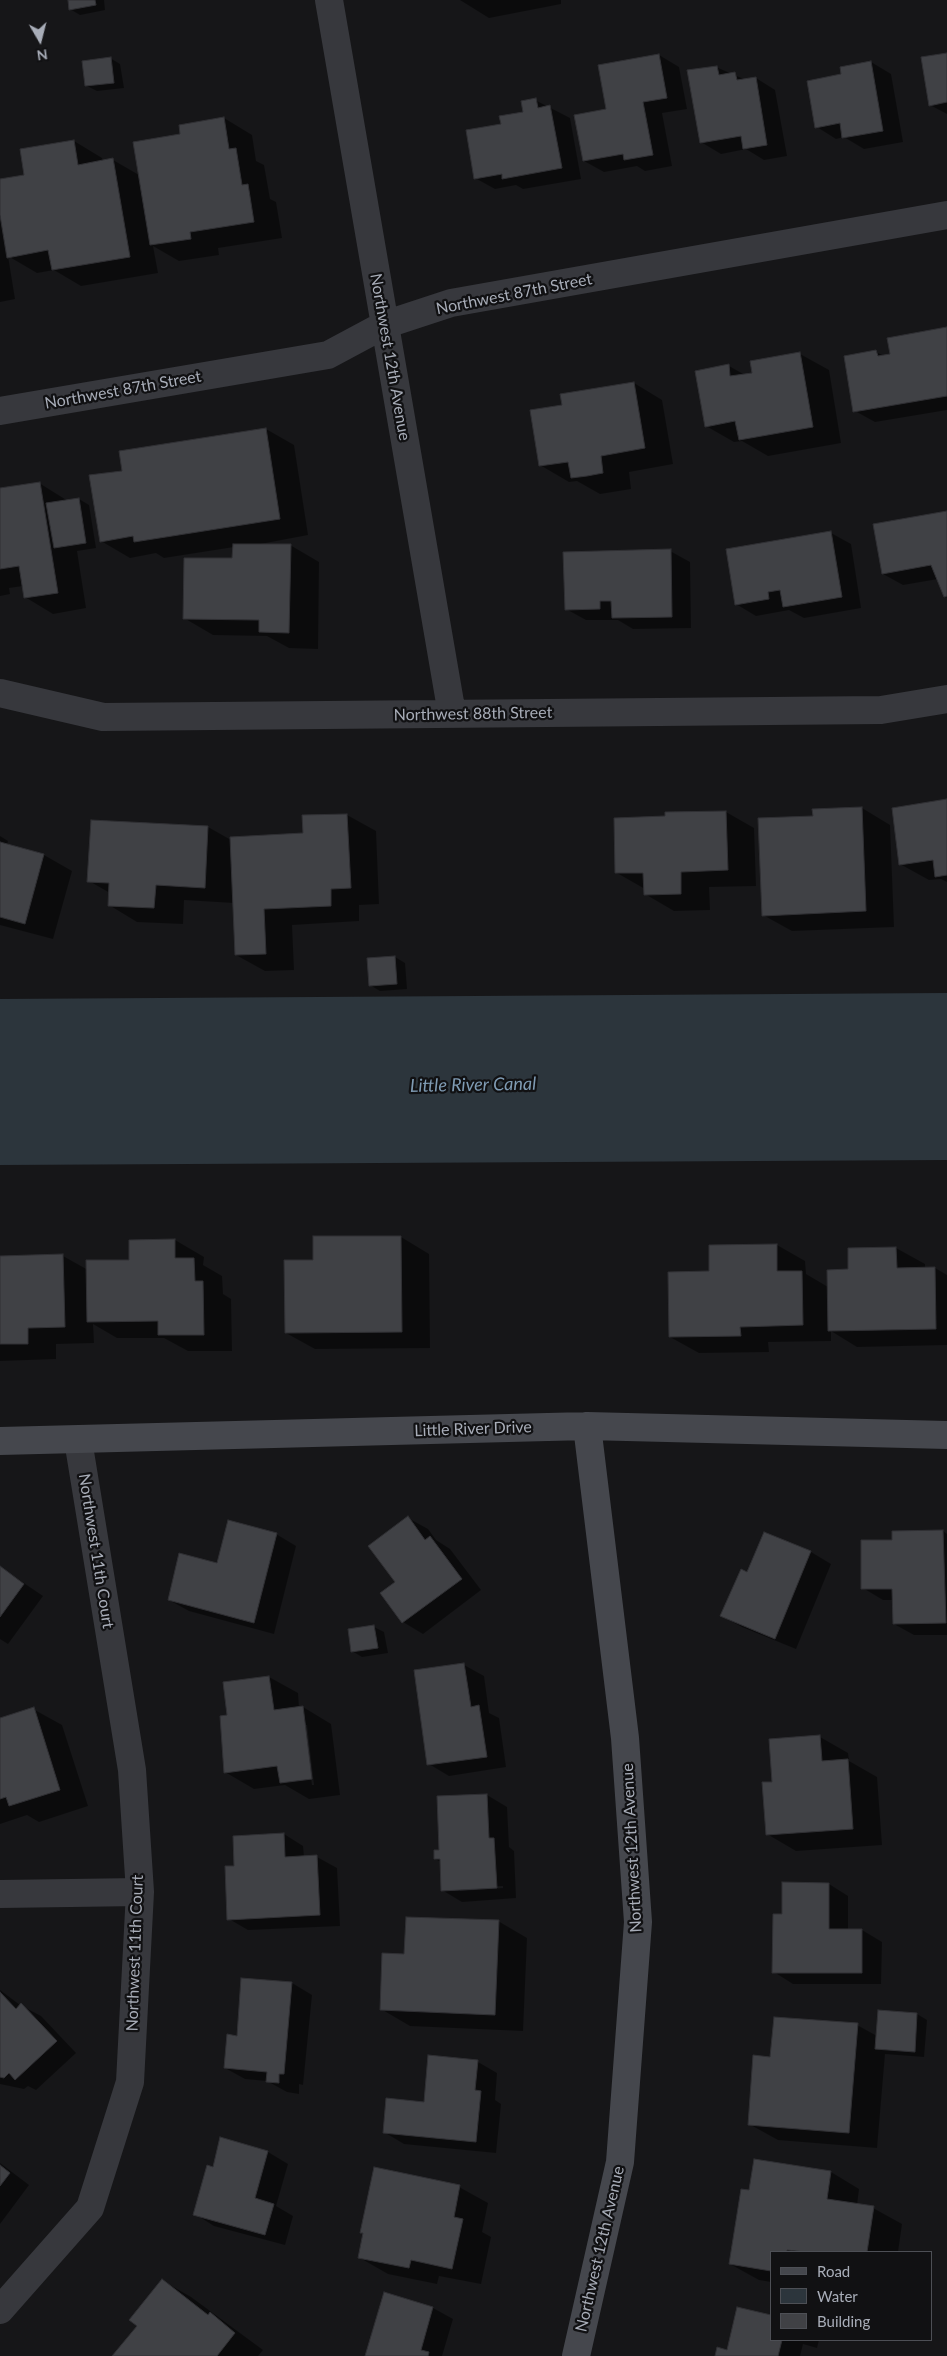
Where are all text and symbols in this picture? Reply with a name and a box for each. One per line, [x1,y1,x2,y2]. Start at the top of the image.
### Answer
north arrow [15,15,65,65]
text: N [36,46,49,65]
street label: Northwest 87th Street [434,269,594,319]
street label: Northwest 12th Avenue [366,272,414,442]
street label: Northwest 87th Street [43,367,203,413]
street label: Northwest 88th Street [394,703,552,725]
water label: Little River Canal [410,1073,536,1097]
street label: Little River Drive [414,1417,532,1441]
street label: Northwest 11th Court [74,1472,118,1630]
street label: Northwest 12th Avenue [618,1763,646,1933]
street label: Northwest 11th Court [123,1874,147,2032]
street label: Northwest 12th Avenue [572,2164,628,2334]
legend [770,2251,932,2341]
text: Road [817,2262,850,2280]
text: Water [817,2287,858,2305]
text: Building [817,2312,870,2330]

